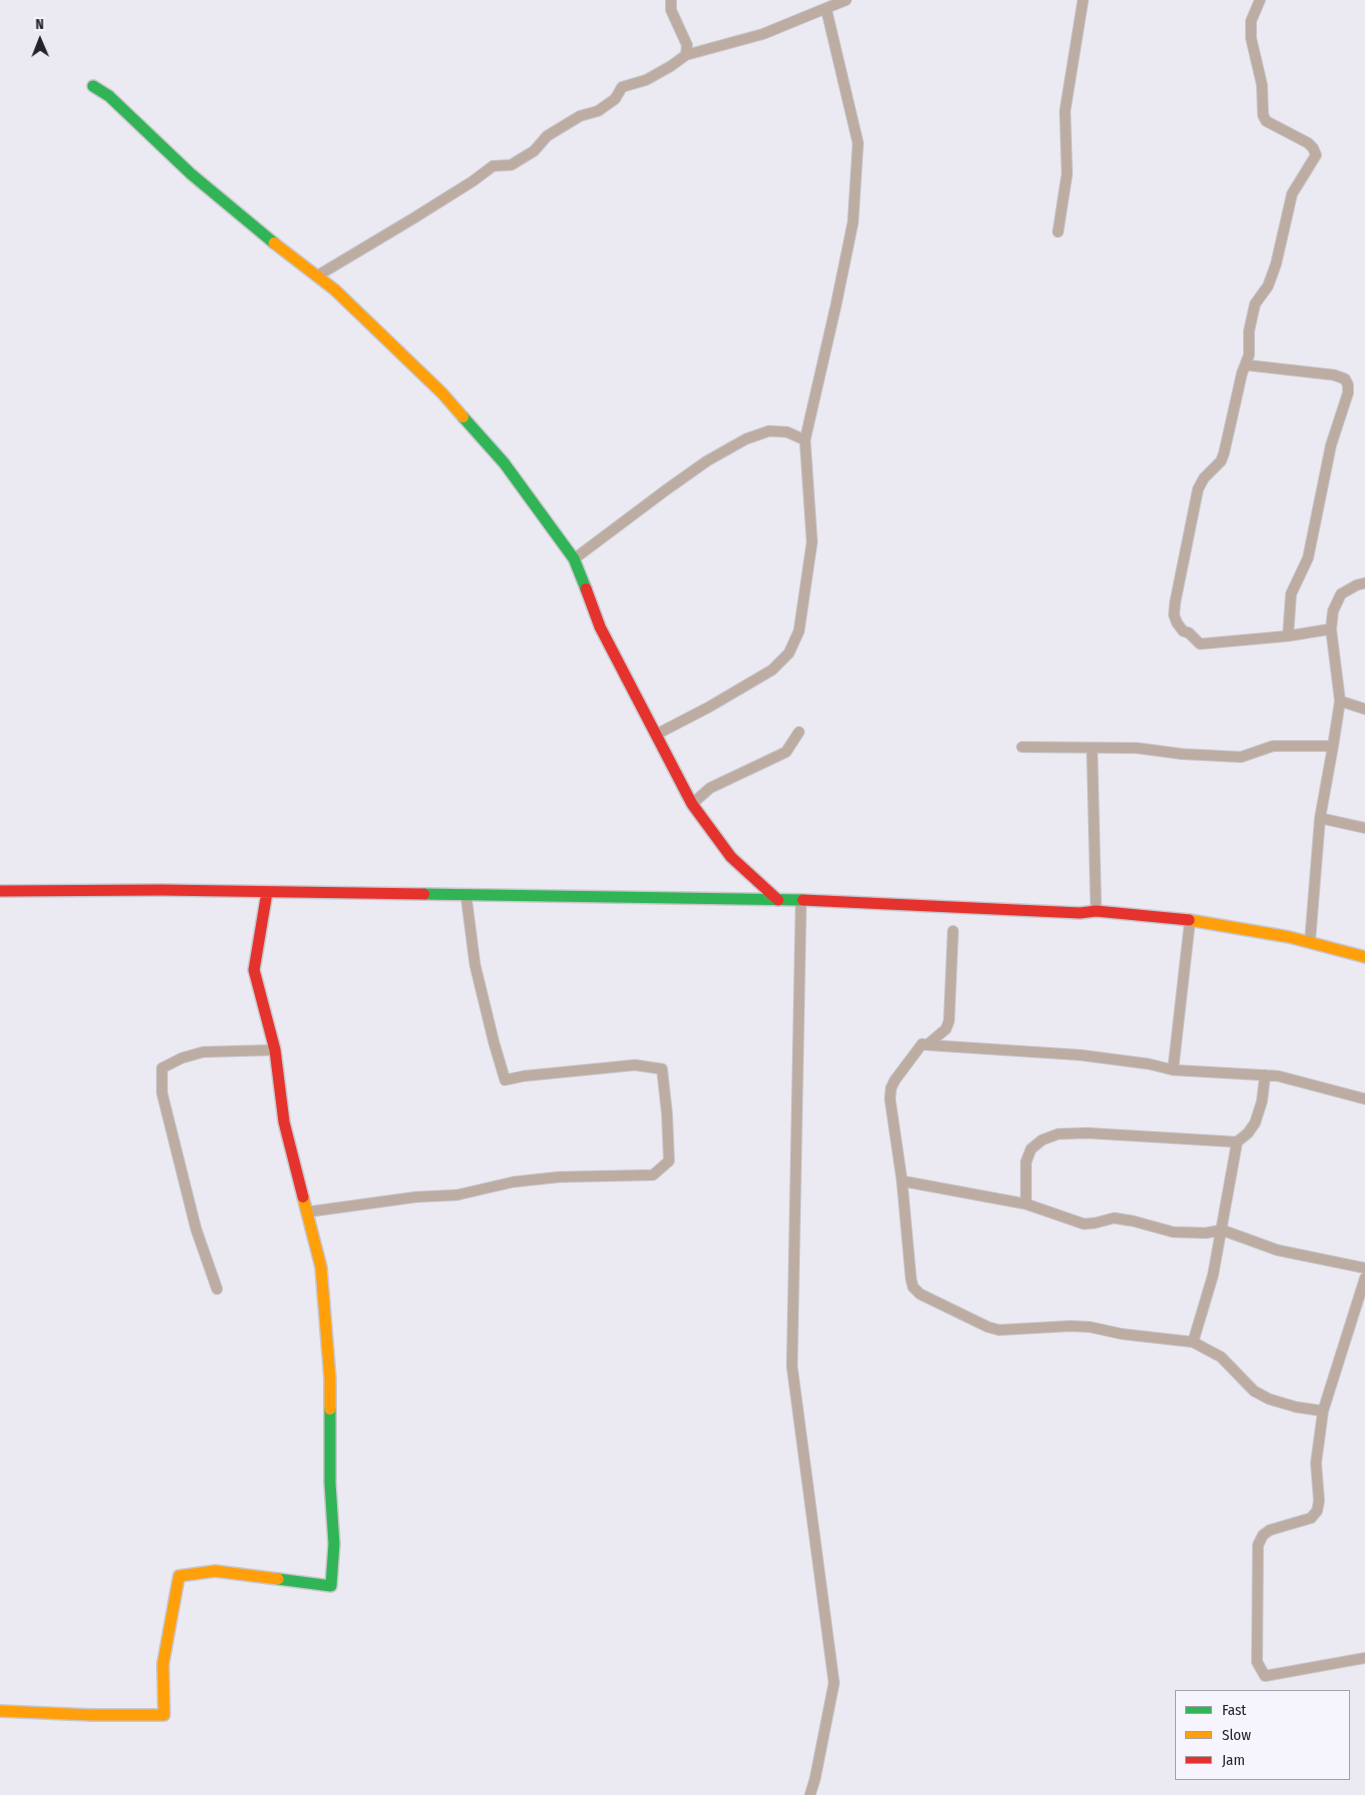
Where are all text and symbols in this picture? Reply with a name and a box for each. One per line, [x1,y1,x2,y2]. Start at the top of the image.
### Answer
north arrow [15,15,65,65]
text: N [35,16,44,33]
legend [1175,1690,1350,1780]
text: Fast [1222,1701,1246,1719]
text: Slow [1222,1726,1251,1744]
text: Jam [1222,1751,1245,1769]

